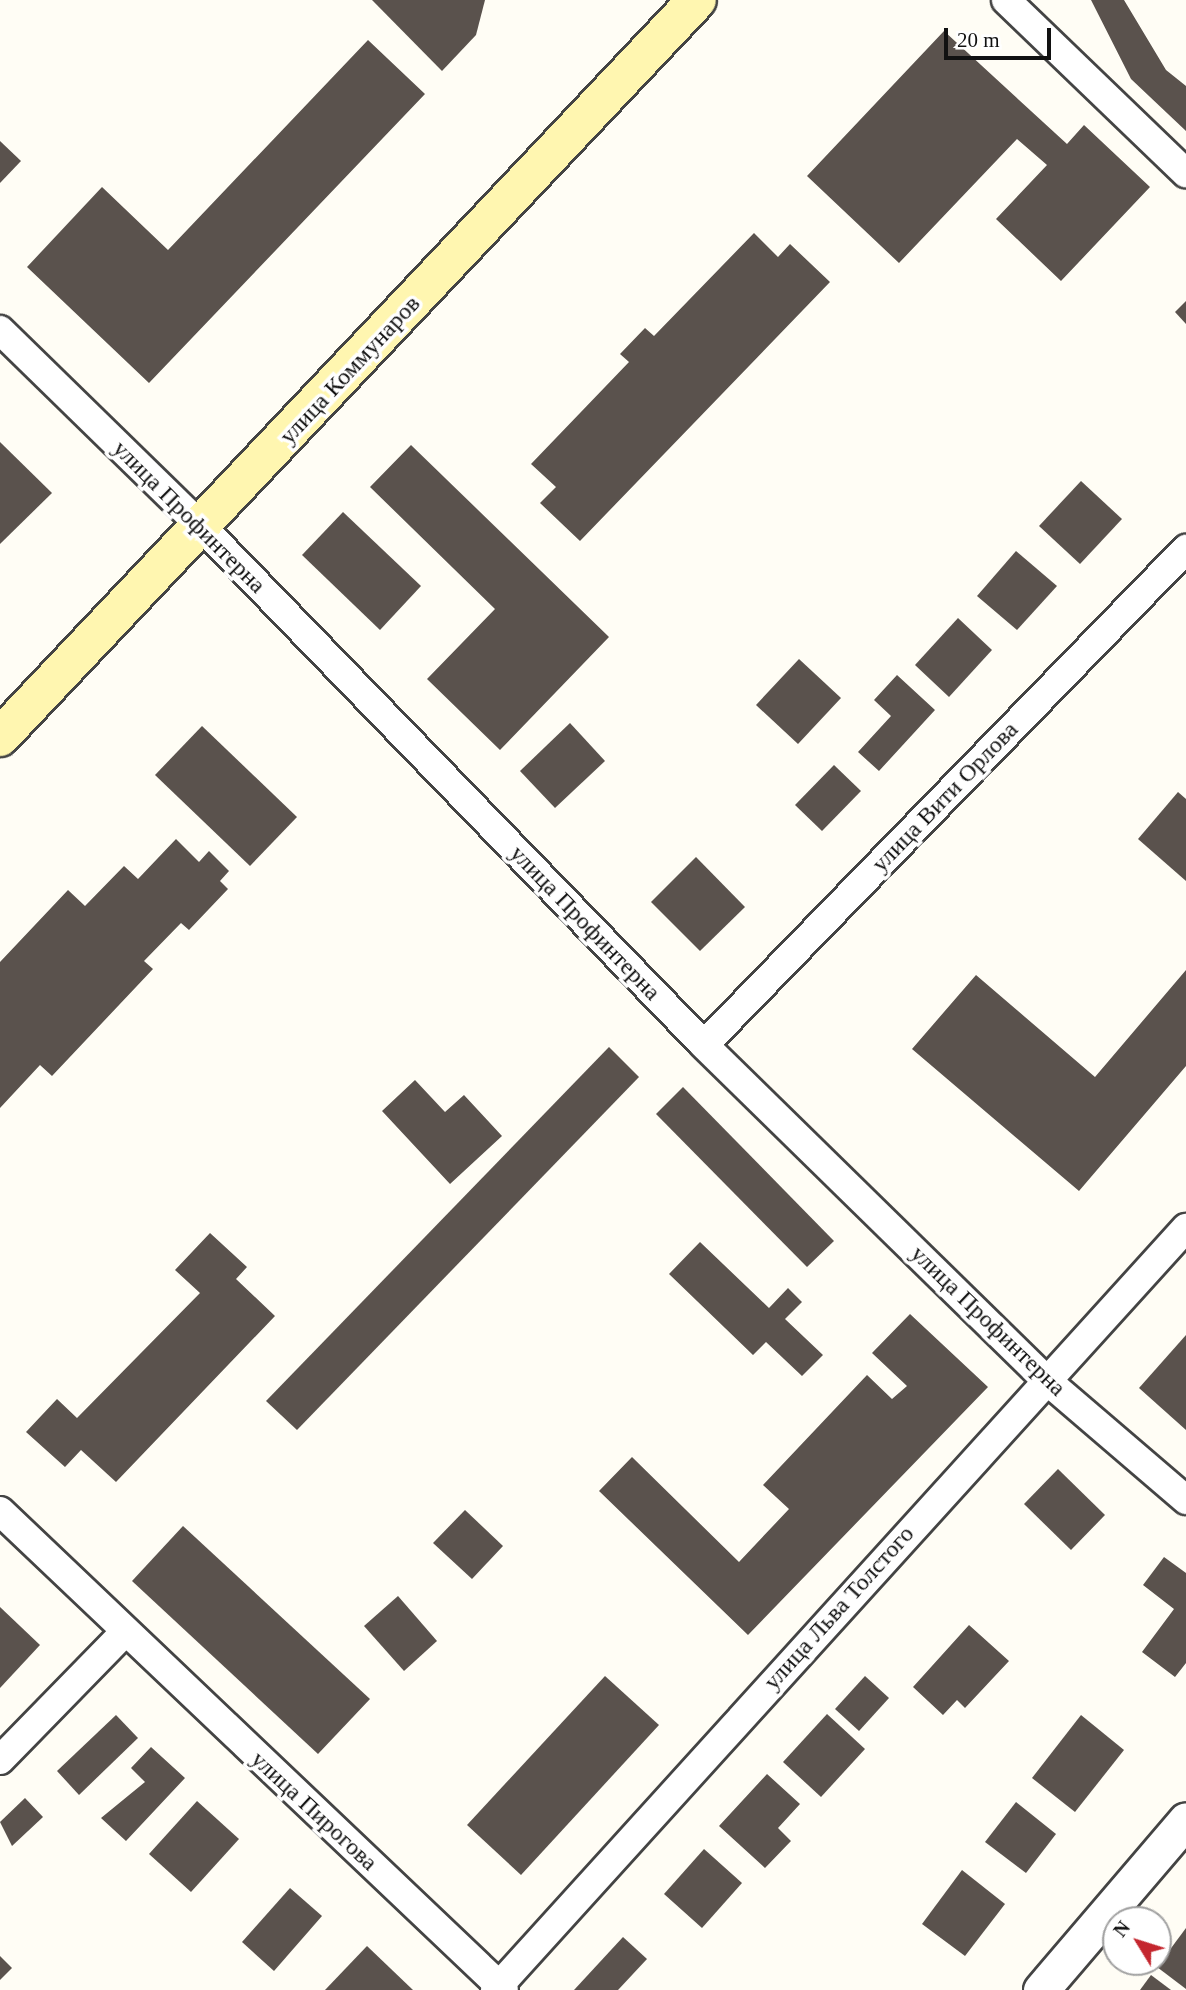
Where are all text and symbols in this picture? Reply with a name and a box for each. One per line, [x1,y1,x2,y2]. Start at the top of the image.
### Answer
scale bar [948,14,1055,58]
text: 20 m [957,28,1000,52]
street label: улица Коммунаров [274,290,426,450]
street label: улица Профинтерна [107,435,271,599]
street label: улица Вити Орлова [866,716,1024,878]
street label: улица Профинтерна [504,839,666,1007]
street label: улица Профинтерна [904,1240,1072,1402]
street label: улица Льва Толстого [758,1520,920,1696]
street label: улица Пирогова [245,1745,383,1877]
north arrow [1102,1906,1172,1976]
text: N [1109,1917,1134,1941]

